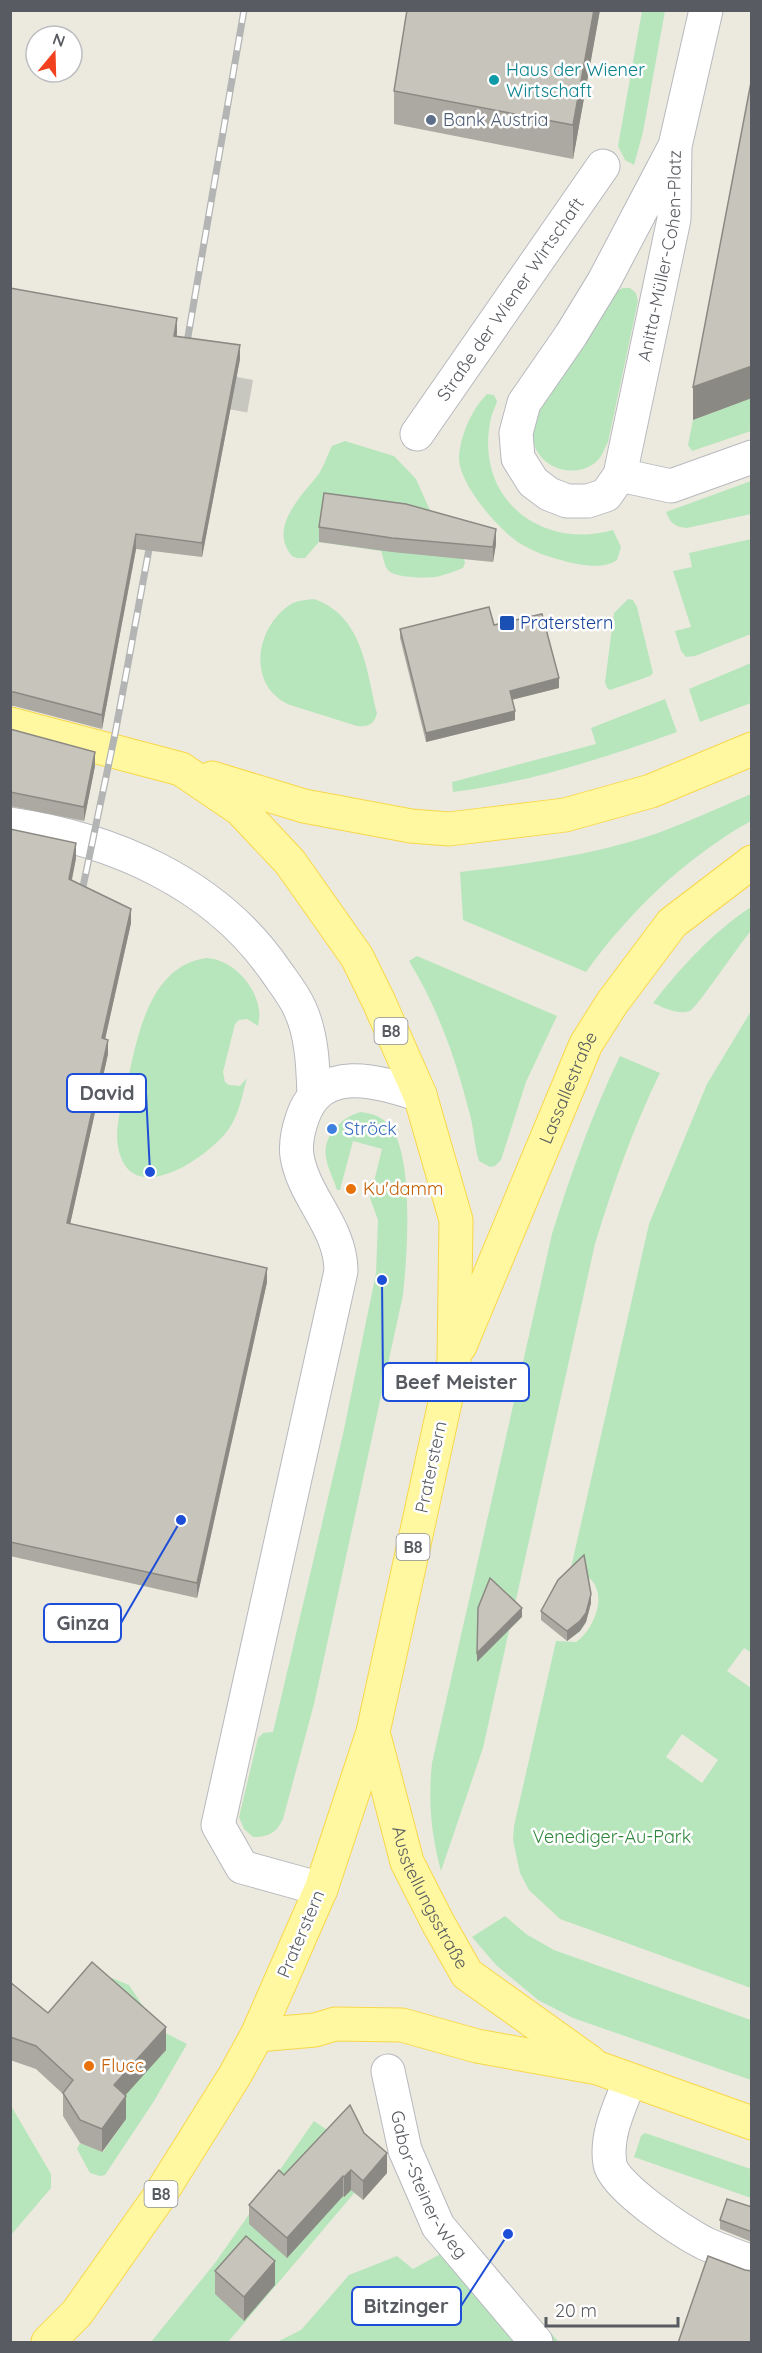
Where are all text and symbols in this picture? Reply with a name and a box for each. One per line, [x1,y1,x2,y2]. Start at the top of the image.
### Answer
north arrow [24,24,84,84]
text: N [50,28,68,51]
place label: Haus der Wiener Wirtschaft [506,58,645,102]
marker: Haus der Wiener Wirtschaft [487,73,501,87]
place label: Bank Austria [443,108,549,131]
marker: Bank Austria [424,113,438,127]
street label: Anitta-Müller-Cohen-Platz [632,150,686,364]
street label: Straße der Wiener Wirtschaft [431,193,589,405]
place label: Praterstern [520,611,613,634]
marker: Praterstern [498,614,516,632]
road number: B8 [374,1018,408,1044]
street label: Lassallestraße [534,1027,602,1147]
callout: David [67,1074,146,1112]
text: David [79,1080,135,1105]
place label: Ströck [344,1117,397,1140]
marker: Ströck [325,1122,339,1136]
place label: Ku'damm [363,1177,443,1200]
marker: Ku'damm [344,1182,358,1196]
callout: Beef Meister [383,1363,529,1401]
text: Beef Meister [395,1369,517,1394]
street label: Praterstern [410,1419,451,1515]
road number: B8 [396,1534,430,1560]
callout: Ginza [44,1604,121,1642]
text: Ginza [57,1610,109,1635]
street label: Ausstellungsstraße [387,1824,474,1973]
park label: Venediger-Au-Park [533,1825,691,1848]
street label: Praterstern [272,1886,329,1981]
place label: Flucc [101,2054,144,2077]
marker: Flucc [82,2059,96,2073]
street label: Gabor-Steiner-Weg [386,2108,473,2263]
road number: B8 [144,2181,178,2207]
callout: Bitzinger [352,2287,461,2325]
scale bar [546,2290,678,2328]
text: Bitzinger [363,2293,449,2318]
text: 20 m [555,2299,597,2322]

